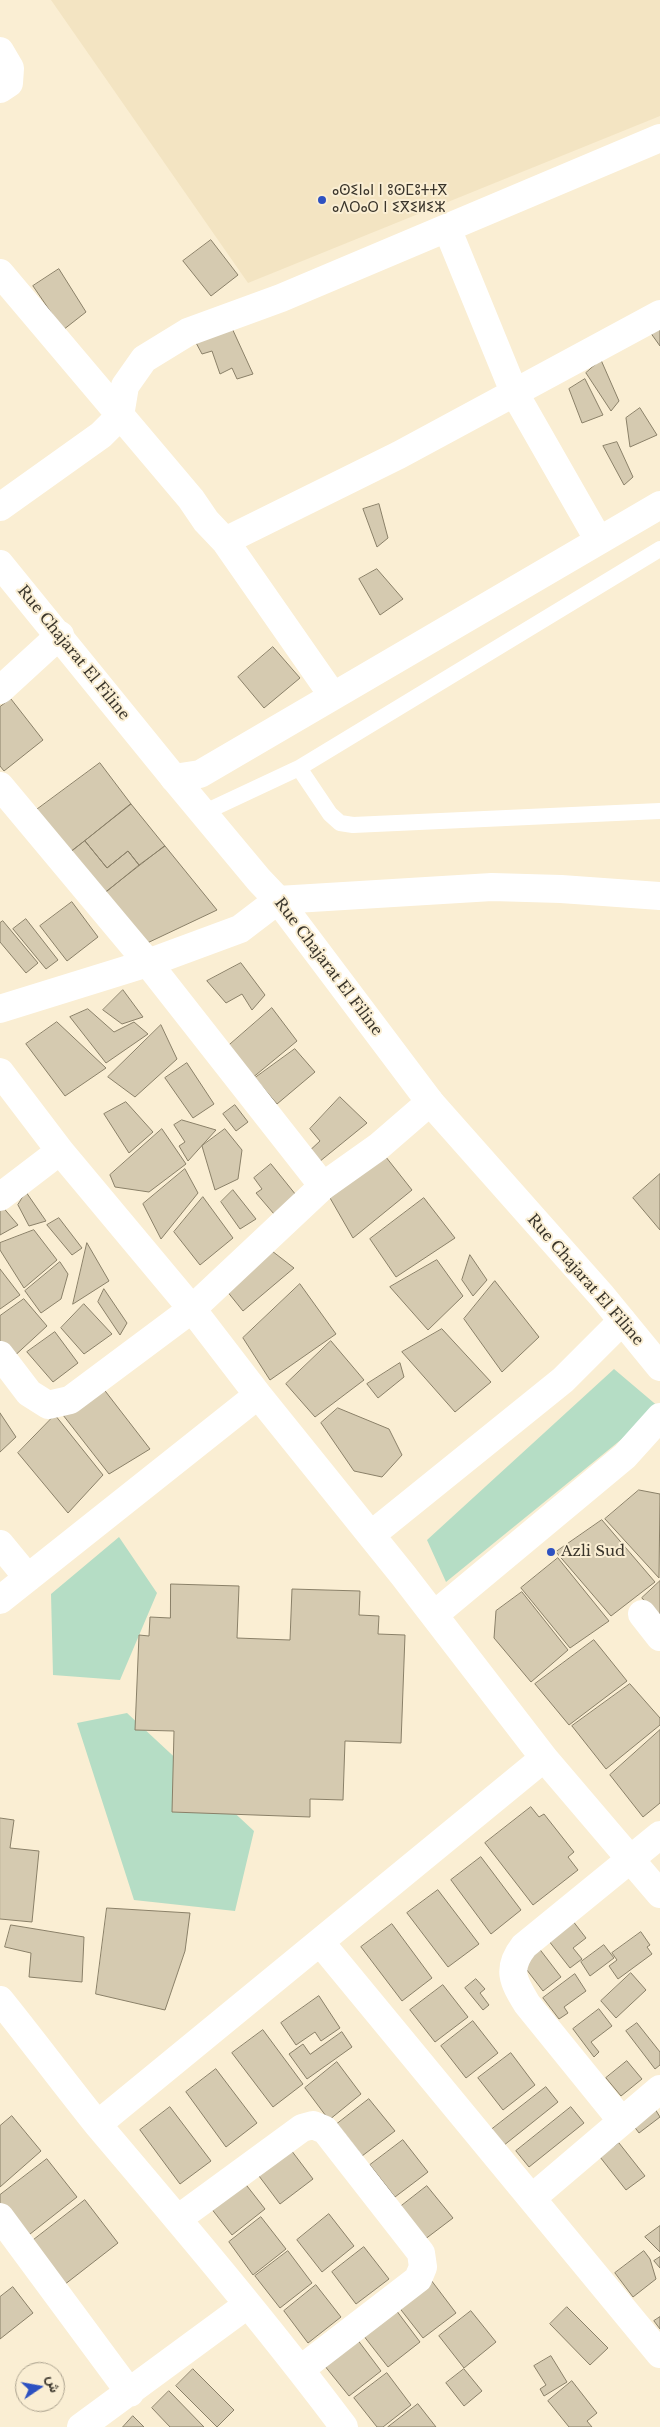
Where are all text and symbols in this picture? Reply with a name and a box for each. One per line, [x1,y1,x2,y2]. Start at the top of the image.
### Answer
place label: ⴰⵙⵉⵏⴰⵏ ⵏ ⵓⵙⵎⵓⵜⵜⴳ ⴰⴷⵔⴰⵔ ⵏ ⵉⴳⵉⵍⵉⵣ [332,182,447,217]
marker: ⴰⵙⵉⵏⴰⵏ ⵏ ⵓⵙⵎⵓⵜⵜⴳ ⴰⴷⵔⴰⵔ ⵏ ⵉⴳⵉⵍⵉⵣ [316,194,328,206]
street label: Rue Chajarat El Filine [13,582,133,724]
street label: Rue Chajarat El Filine [270,895,386,1039]
street label: Rue Chajarat El Filine [523,1211,647,1349]
place label: Azli Sud [561,1543,625,1561]
marker: Azli Sud [545,1546,557,1558]
north arrow [15,2362,65,2412]
text: ش [43,2374,64,2394]

